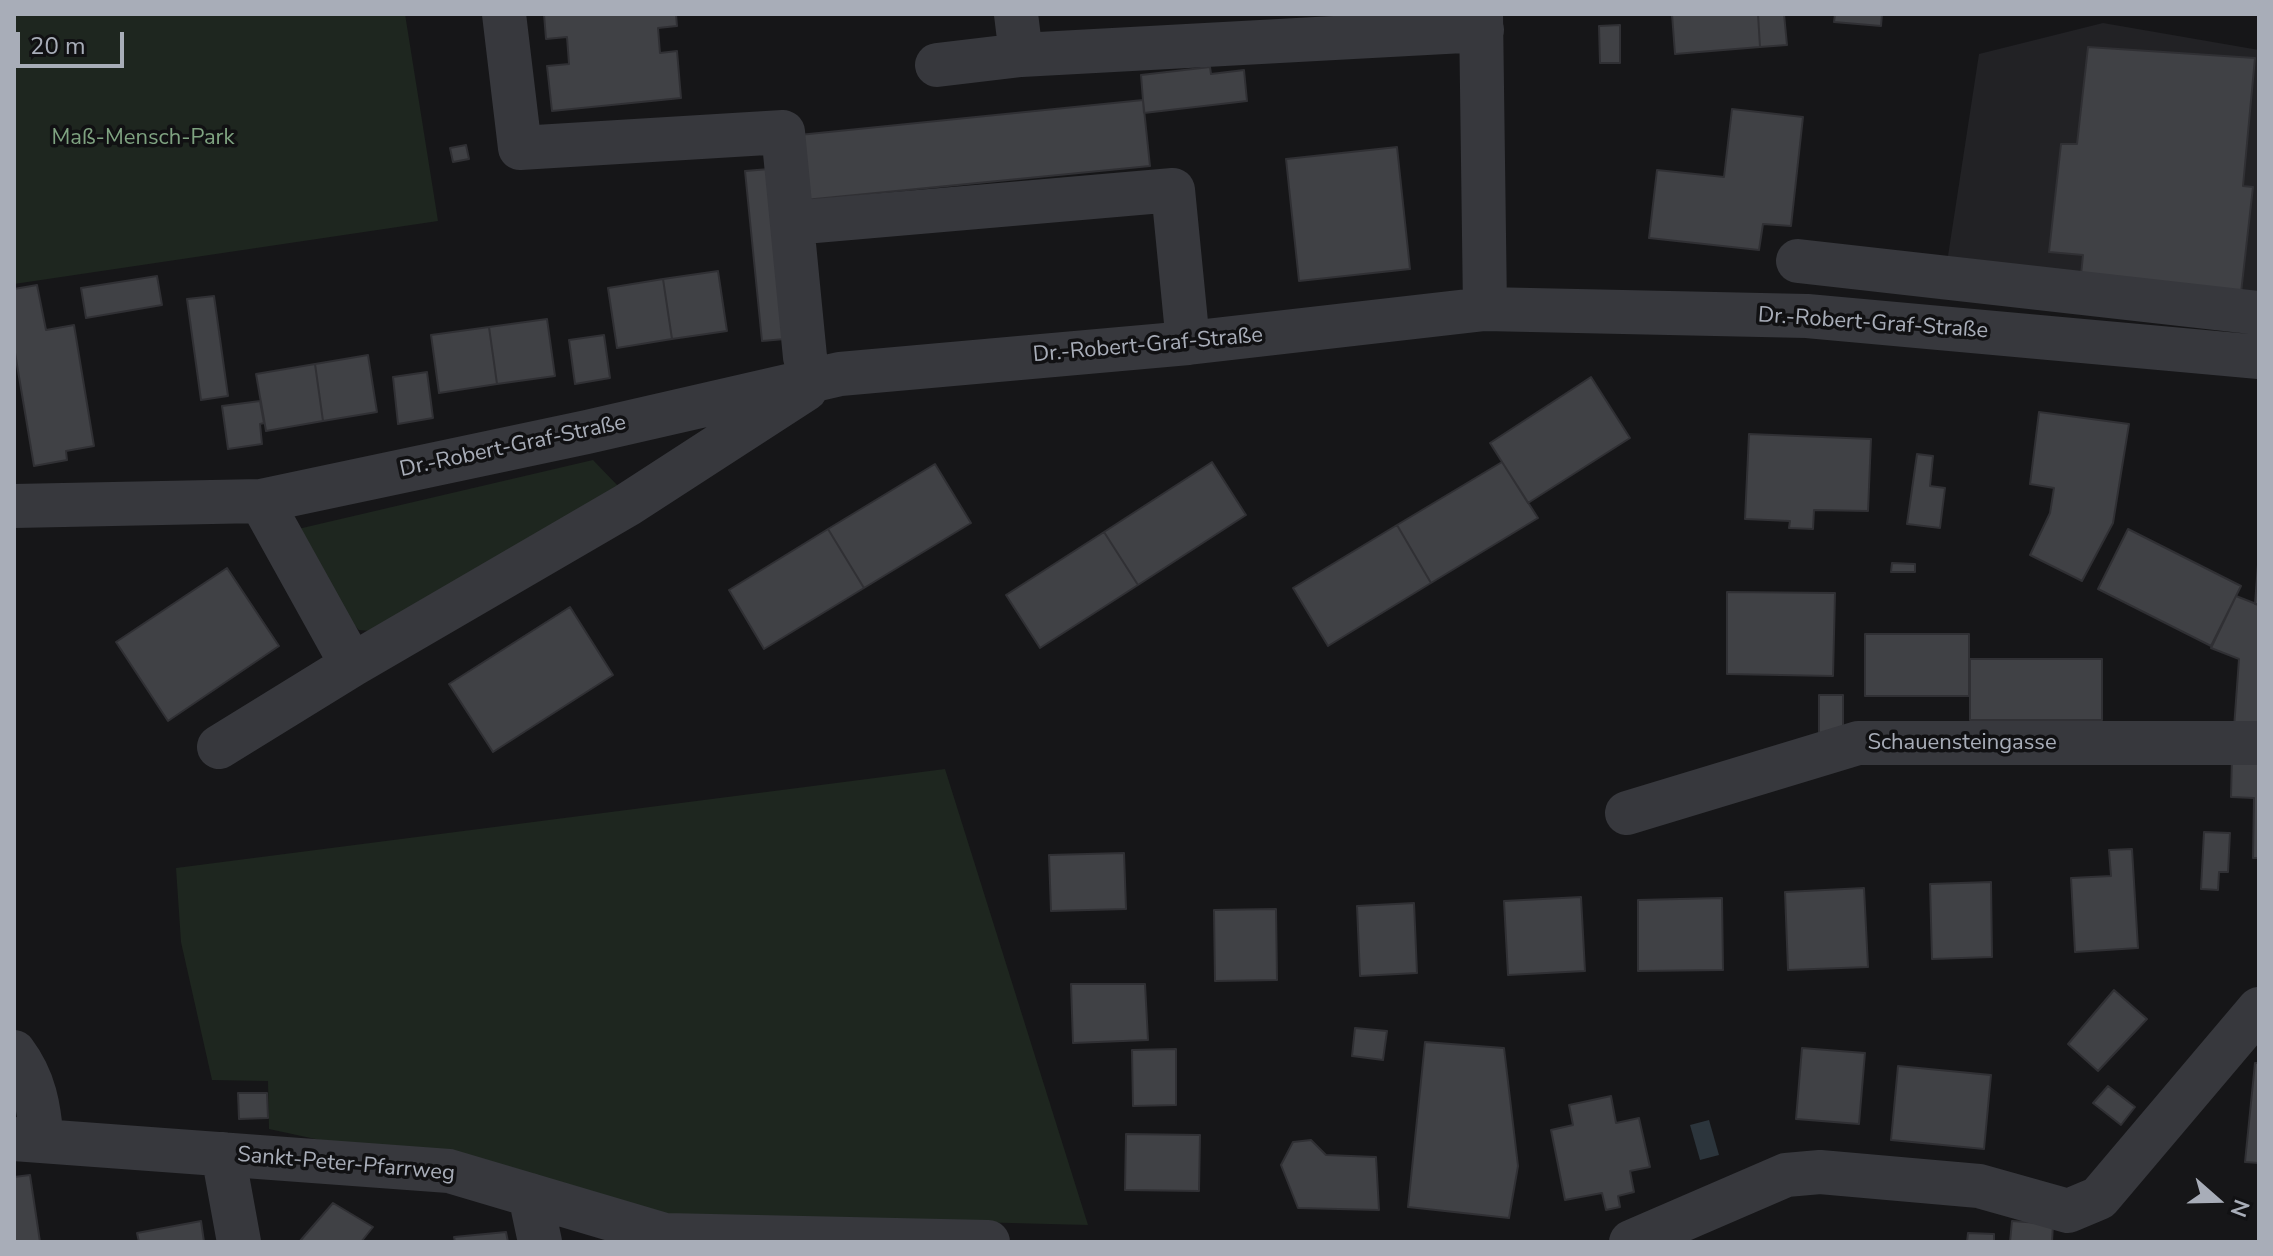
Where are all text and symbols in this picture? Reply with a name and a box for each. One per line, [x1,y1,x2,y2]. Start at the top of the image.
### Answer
scale bar [20,16,128,66]
text: 20 m [30,30,86,62]
park label: Maß-Mensch-Park [52,126,234,152]
street label: Dr.-Robert-Graf-Straße [1757,303,1989,345]
street label: Dr.-Robert-Graf-Straße [1032,323,1264,369]
street label: Dr.-Robert-Graf-Straße [397,410,629,484]
street label: Schauensteingasse [1867,731,2057,757]
street label: Sankt-Peter-Pfarrweg [236,1142,456,1188]
north arrow [2177,1160,2257,1240]
text: N [2223,1195,2256,1221]

